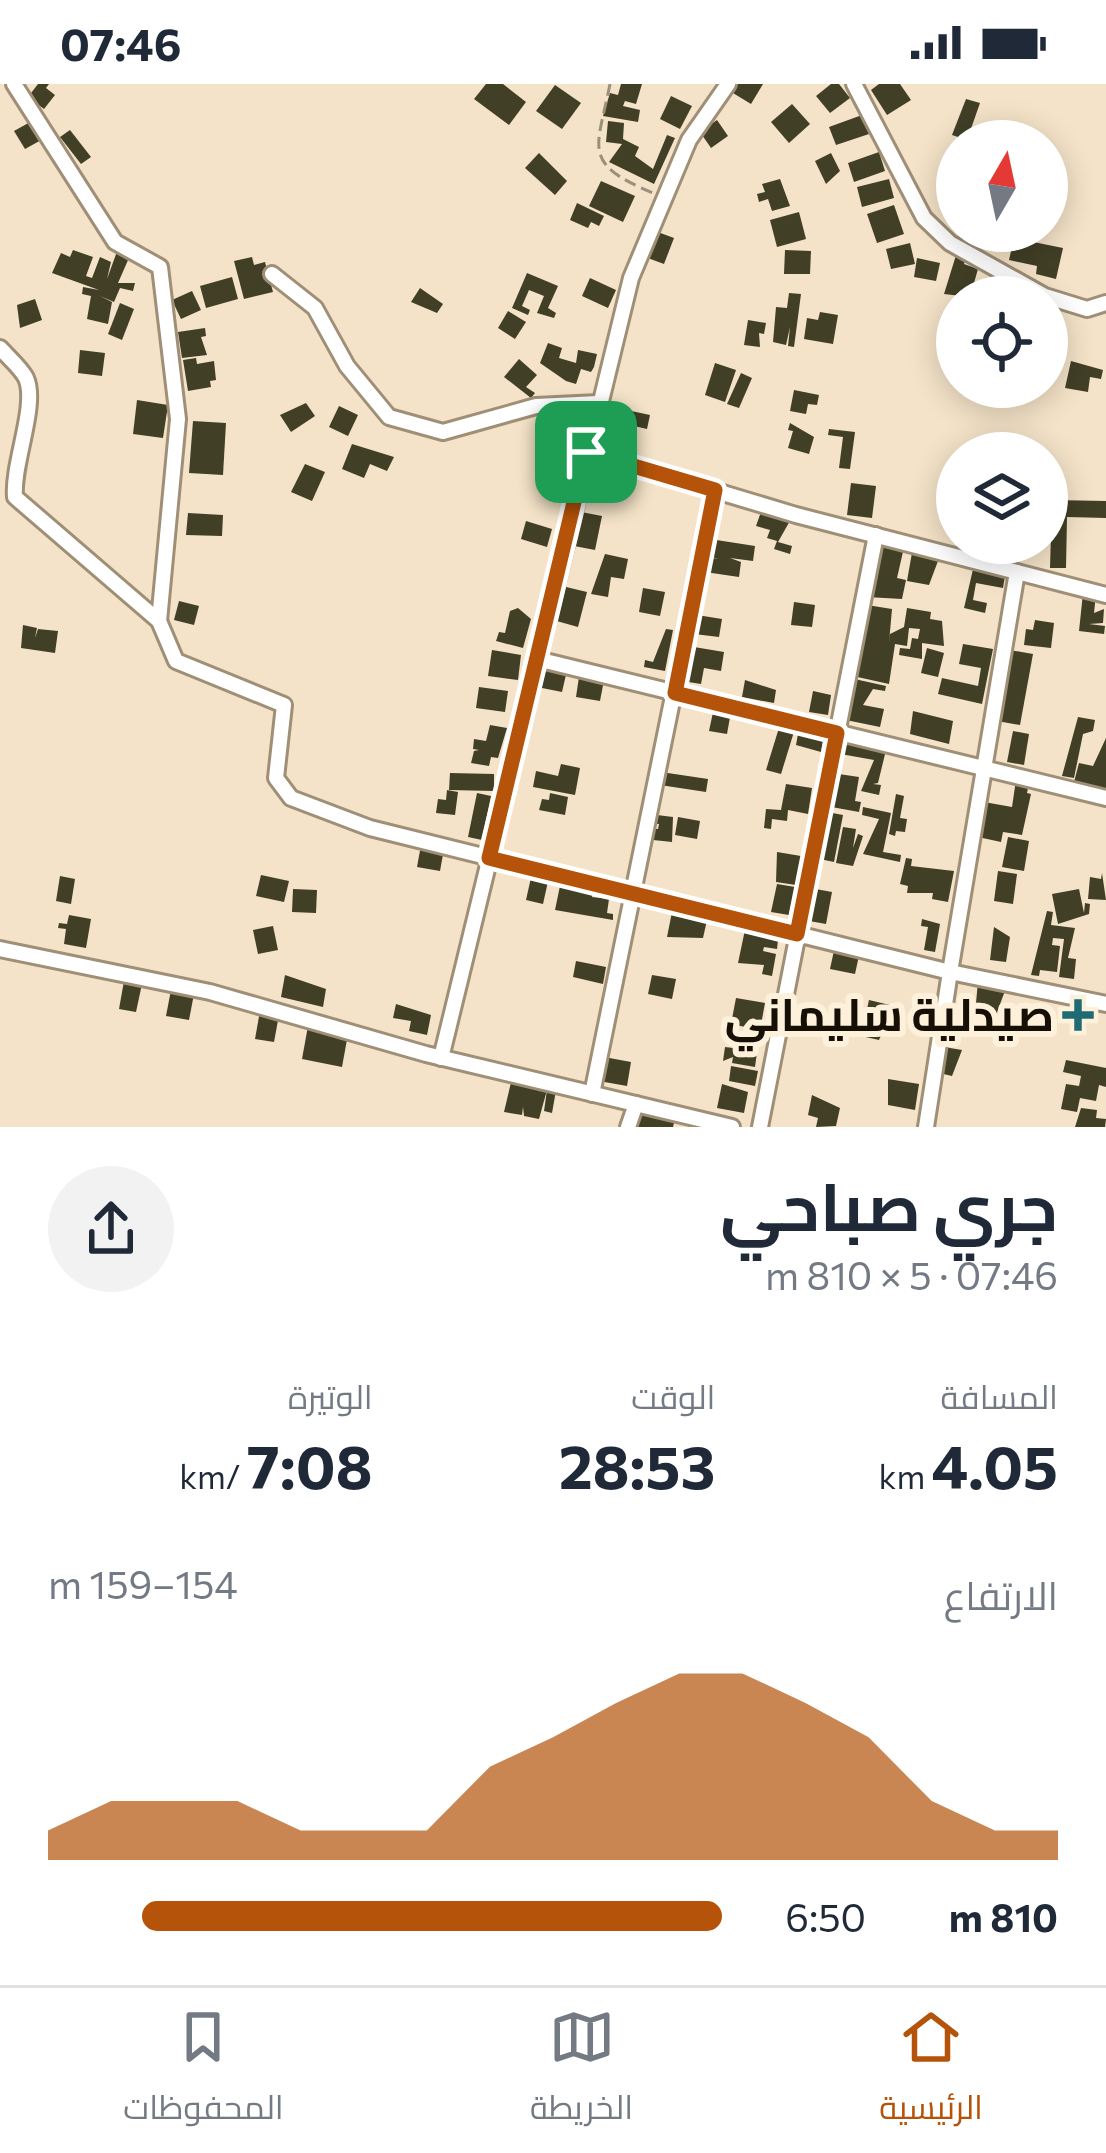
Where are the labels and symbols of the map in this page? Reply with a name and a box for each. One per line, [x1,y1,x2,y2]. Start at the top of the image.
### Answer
north arrow [936,120,1068,252]
pin [535,401,637,503]
place label: صيدلية سليماني [725,985,1054,1052]
marker: صيدلية سليماني [1065,1002,1091,1028]

